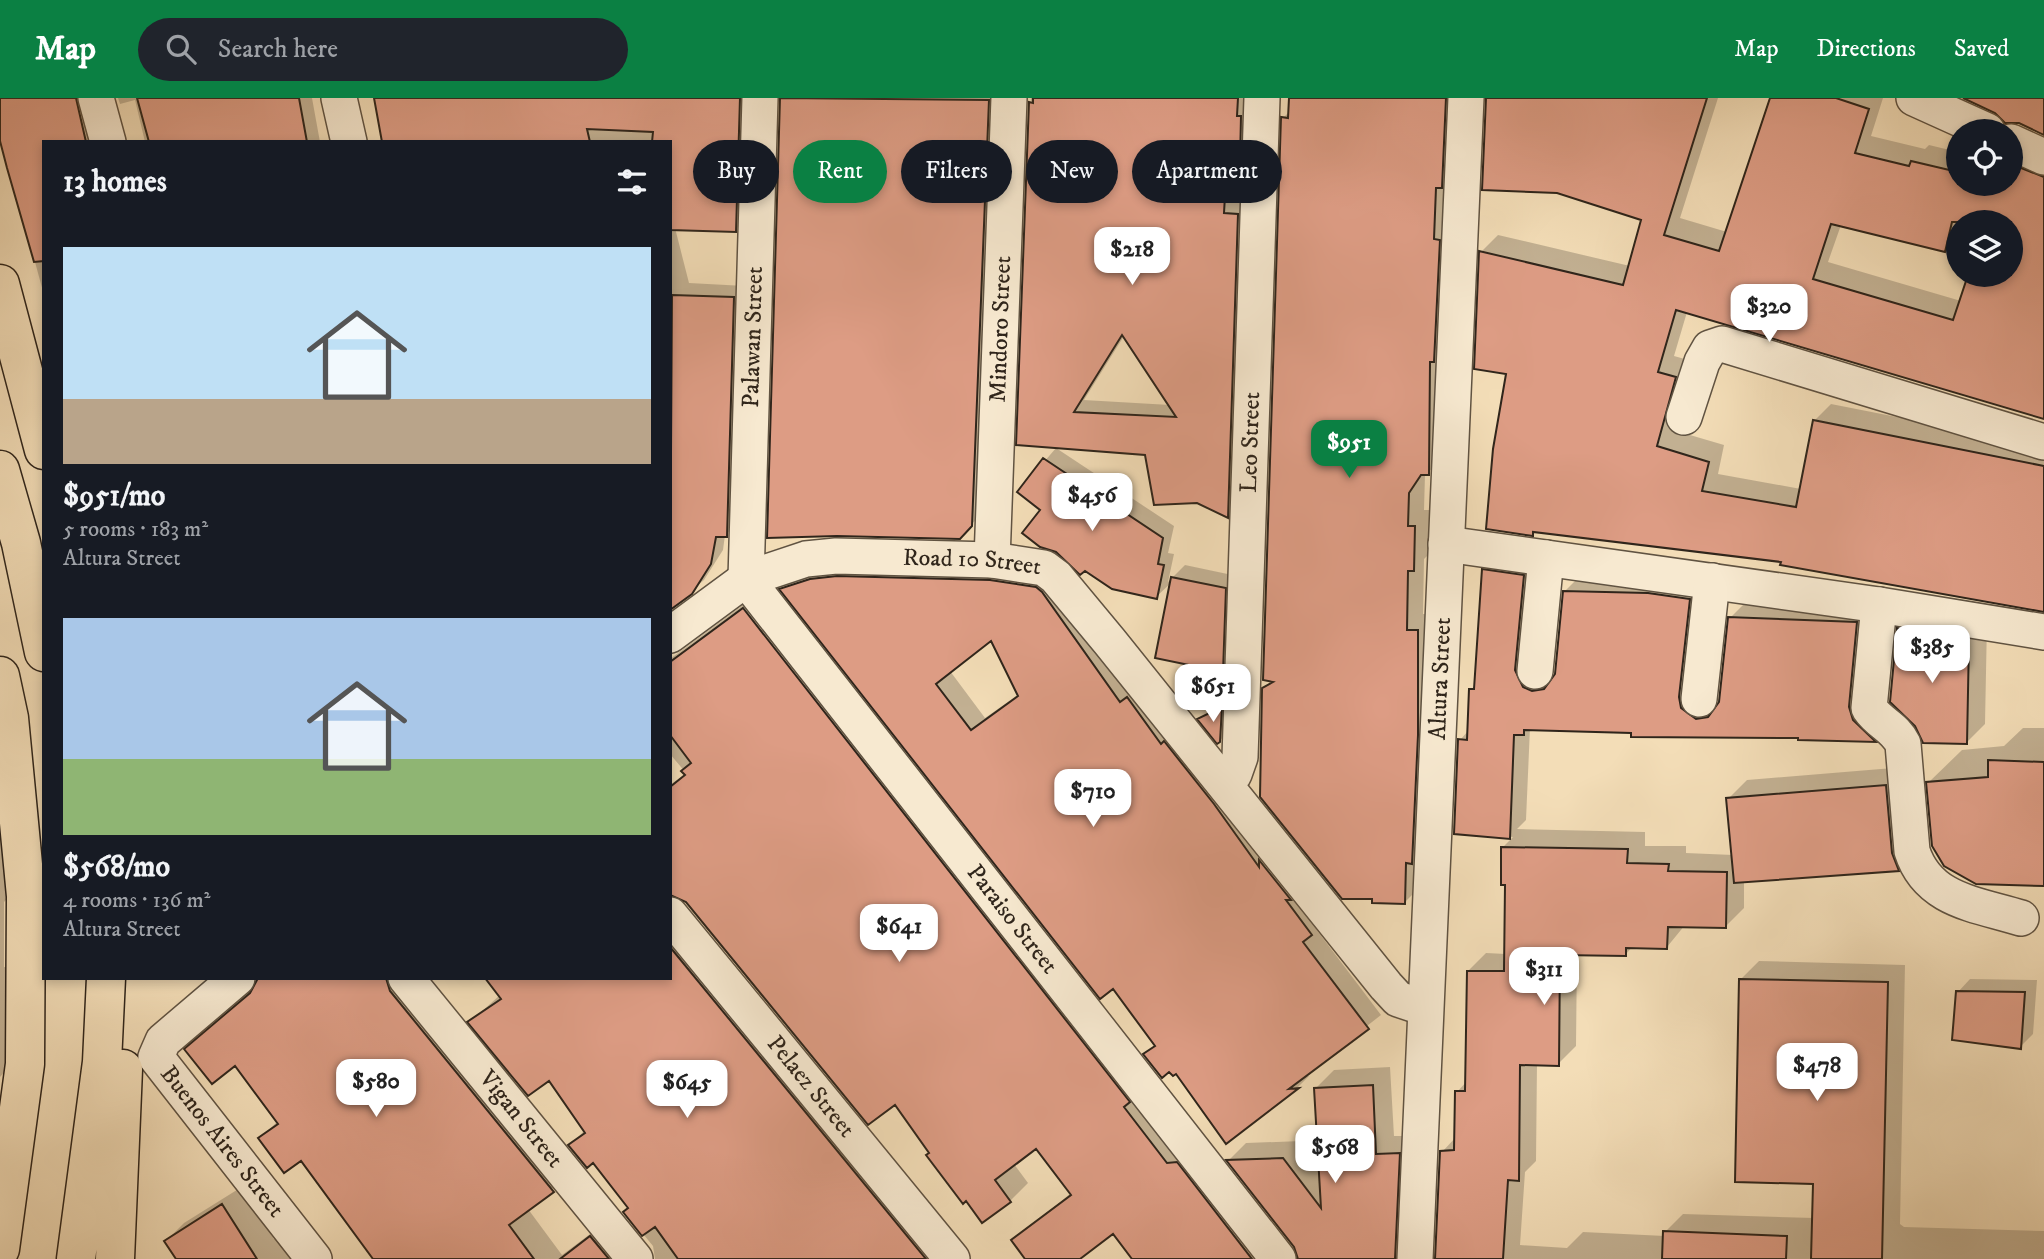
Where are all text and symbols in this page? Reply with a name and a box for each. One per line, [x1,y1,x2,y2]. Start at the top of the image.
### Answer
search box [138,18,628,81]
text: Map [35,29,96,70]
icon: search [162,30,200,68]
text: Search here [218,33,338,66]
text: Map [1734,34,1779,64]
text: Directions [1817,34,1916,64]
text: Saved [1954,34,2009,64]
map controls [1946,119,2023,287]
button: locate [1946,119,2023,196]
chip: Buy [693,140,779,203]
chip: Rent [793,140,887,203]
chip: Filters [901,140,1012,203]
chip: New [1026,140,1118,203]
chip: Apartment [1132,140,1282,203]
icon: filters [613,163,651,201]
text: 13 homes [63,164,167,201]
button: layers [1946,210,2023,287]
pin: $218 [1091,228,1173,287]
text: $218 [1110,235,1154,264]
street label: Mindoro Street [983,255,1018,403]
street label: Palawan Street [736,266,770,408]
pin: $320 [1728,285,1810,344]
icon: home [294,292,420,418]
text: $320 [1747,292,1791,321]
street label: Leo Street [1234,391,1267,493]
pin: $951 [1308,420,1390,480]
text: $951 [1327,428,1371,457]
pin: $456 [1051,474,1133,533]
text: $951/mo [63,478,165,515]
text: $456 [1067,481,1117,510]
text: 5 rooms · 183 m² [63,515,208,544]
street label: Road 10 Street [903,543,1043,582]
text: Altura Street [63,544,181,573]
street label: Altura Street [1423,616,1458,741]
pin: $385 [1891,626,1973,685]
text: $385 [1910,633,1954,662]
icon: home [294,663,420,789]
pin: $651 [1172,664,1254,724]
text: $651 [1191,672,1235,701]
pin: $710 [1052,770,1134,829]
text: $710 [1070,777,1116,806]
text: $568/mo [63,849,170,886]
street label: Paraiso Street [960,858,1065,980]
text: 4 rooms · 136 m² [63,886,210,915]
pin: $641 [858,904,940,964]
text: $641 [876,912,922,941]
text: Altura Street [63,915,181,944]
pin: $311 [1503,948,1585,1007]
text: $311 [1525,955,1563,984]
street label: Pelaez Street [760,1030,862,1144]
pin: $478 [1776,1044,1858,1103]
text: $478 [1793,1051,1841,1080]
street label: Buenos Aires Street [154,1060,291,1224]
pin: $580 [335,1060,417,1119]
pin: $645 [646,1060,728,1120]
street label: Vigan Street [472,1063,570,1174]
text: $580 [352,1067,400,1096]
text: $645 [662,1068,712,1097]
pin: $568 [1294,1126,1376,1185]
text: $568 [1311,1133,1359,1162]

